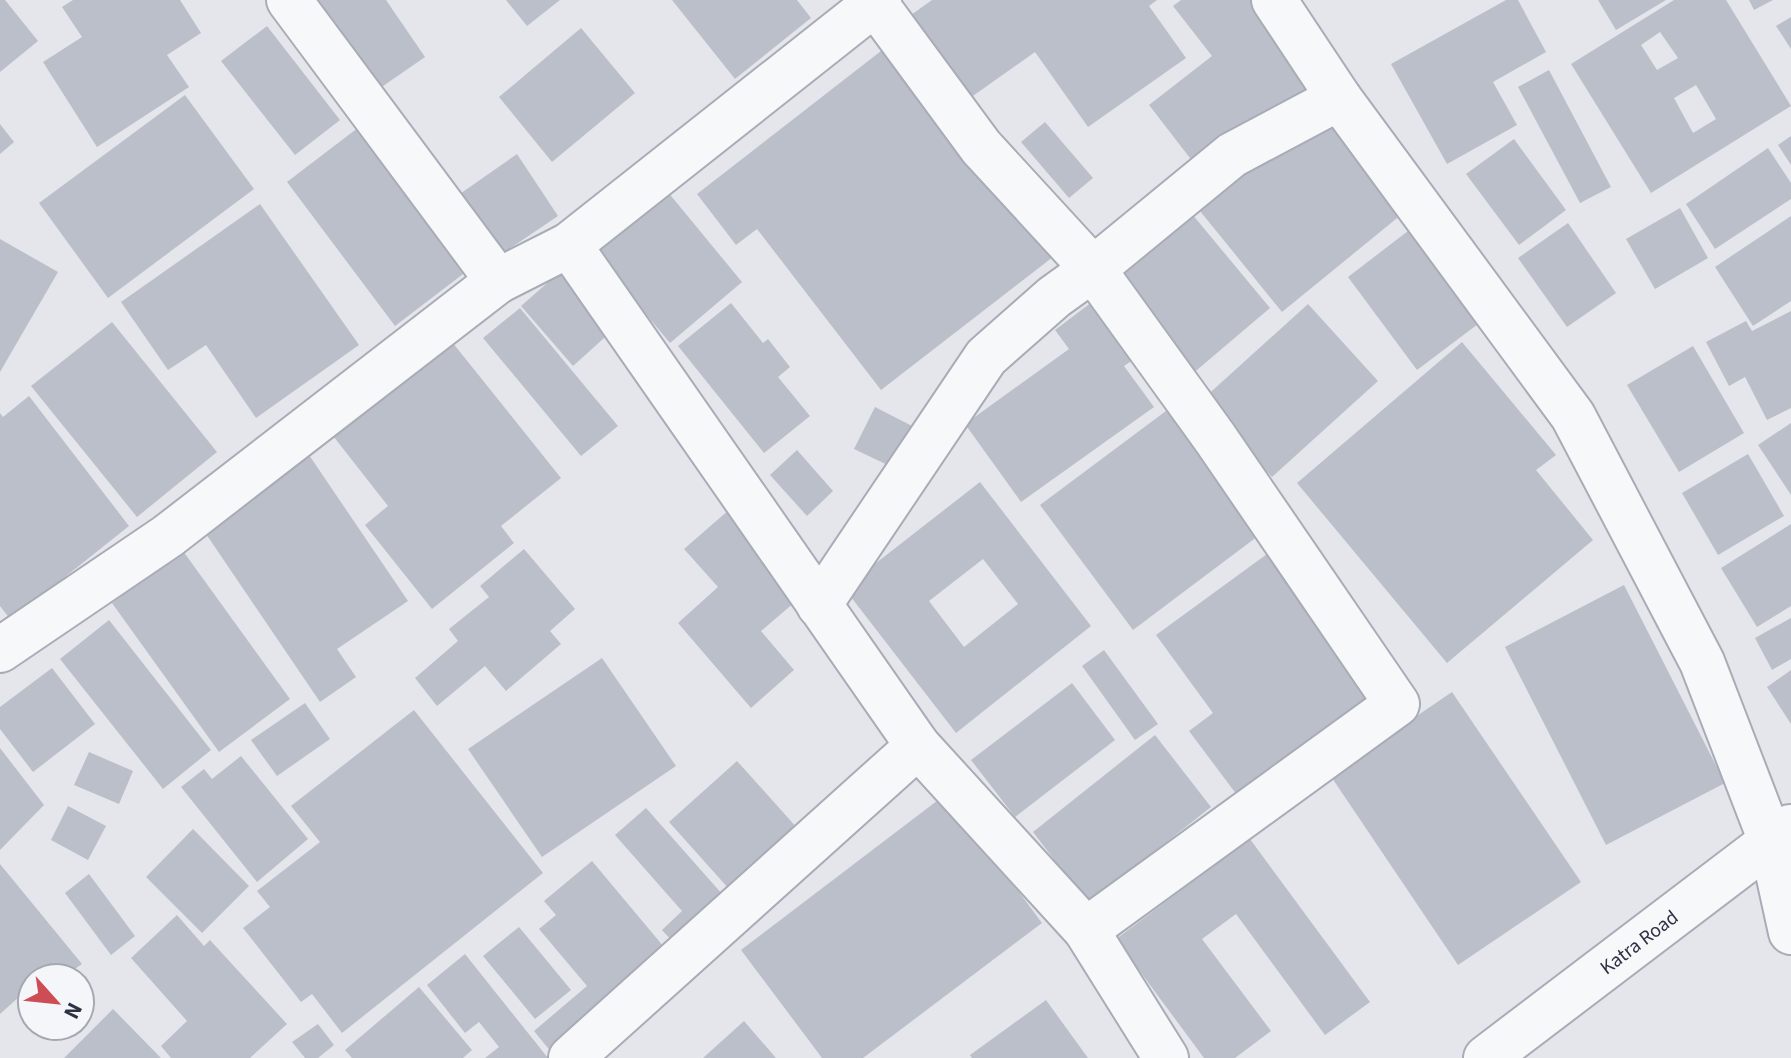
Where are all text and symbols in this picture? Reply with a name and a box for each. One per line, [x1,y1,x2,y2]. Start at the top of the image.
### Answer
street label: Katra Road [1595,904,1684,982]
north arrow [16,962,96,1042]
text: N [55,997,91,1024]

